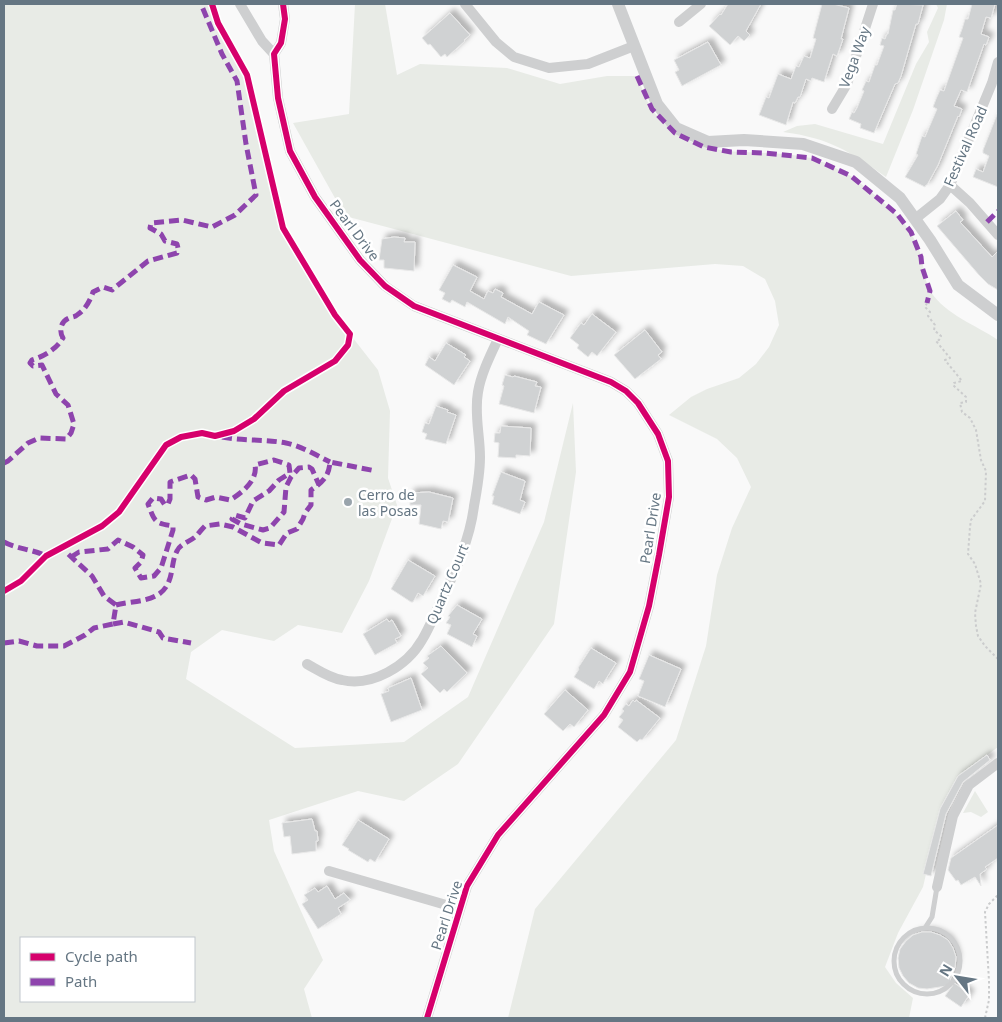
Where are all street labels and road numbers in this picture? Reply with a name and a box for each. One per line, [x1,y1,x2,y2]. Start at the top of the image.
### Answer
street label: Vega Way [834,23,874,90]
street label: Festival Road [939,103,991,189]
street label: Pearl Drive [326,196,384,264]
street label: Pearl Drive [635,491,665,565]
street label: Quartz Court [422,541,472,627]
street label: Pearl Drive [426,878,466,952]

